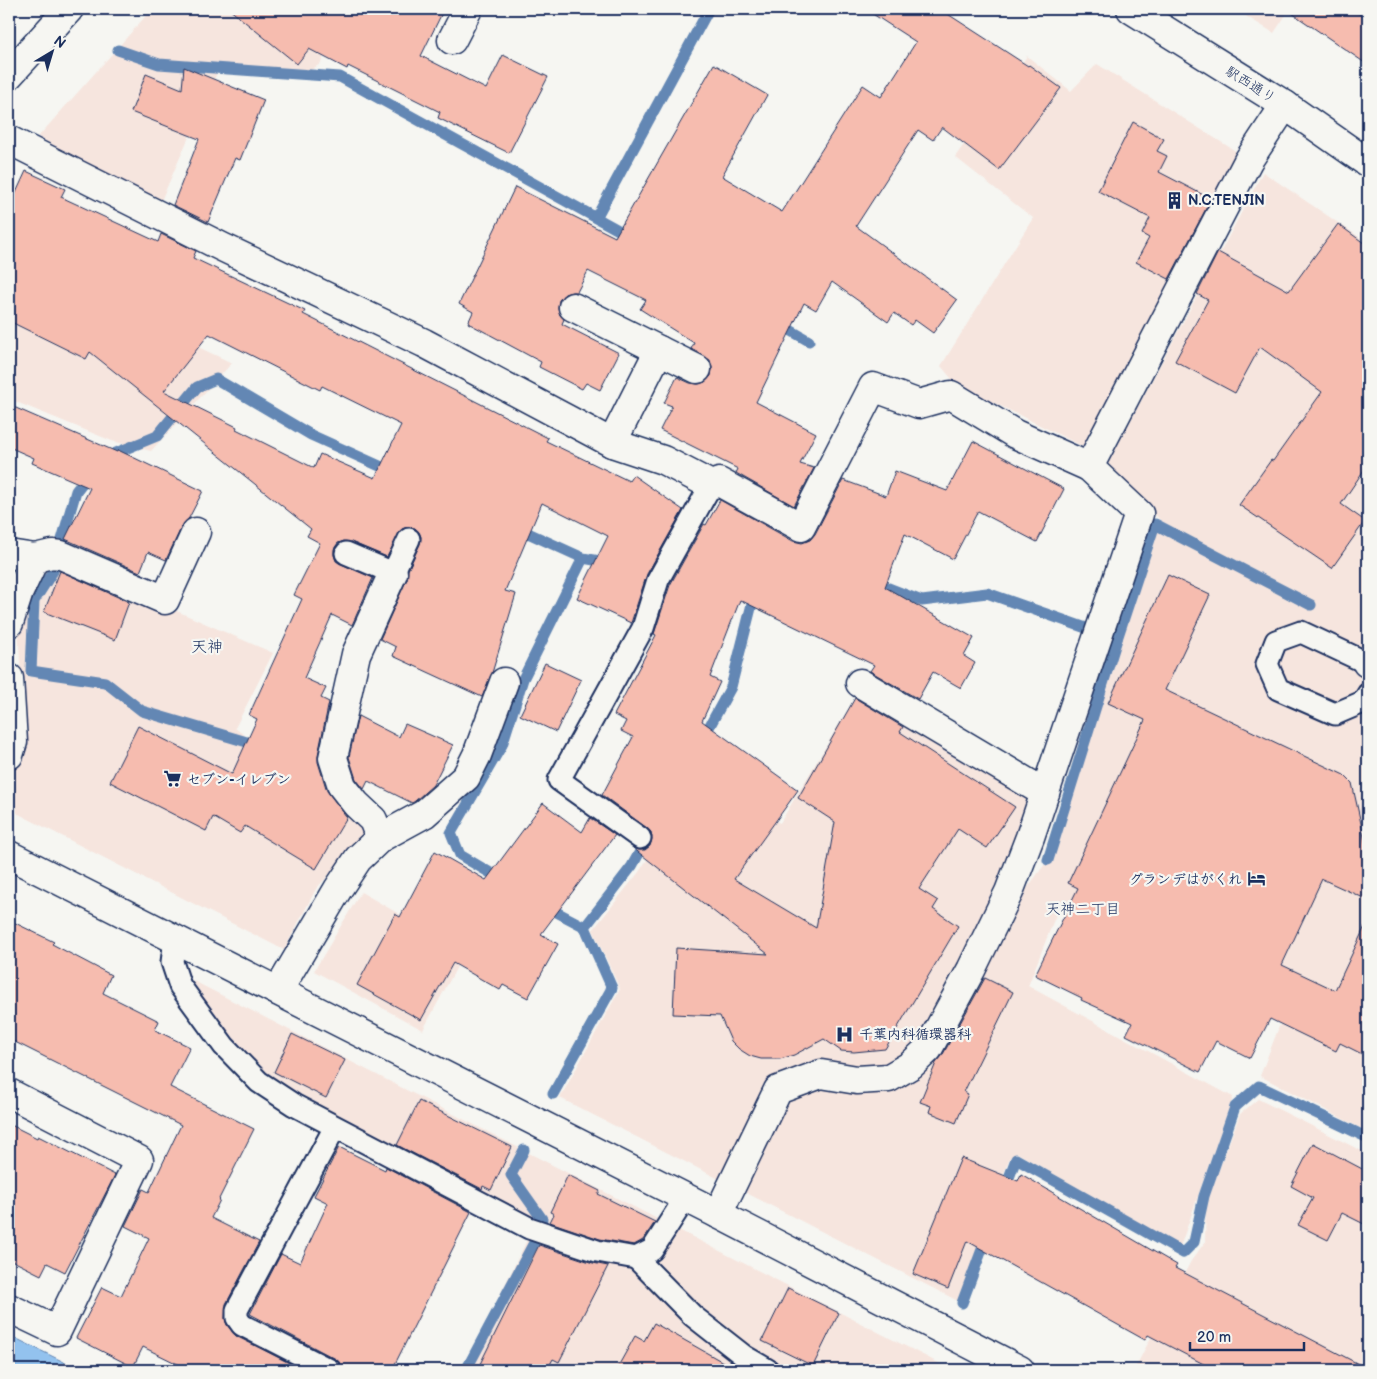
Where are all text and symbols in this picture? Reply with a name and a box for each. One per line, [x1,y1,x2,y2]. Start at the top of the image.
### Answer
north arrow [28,28,78,78]
text: N [50,32,69,52]
street label: 駅西通り [1222,62,1279,106]
building icon: N.C.TENJIN [1164,190,1184,210]
place label: N.C.TENJIN [1188,192,1265,209]
district label: 天神 [191,638,223,657]
supermarket icon: セブン-イレブン [163,769,183,789]
place label: セブン-イレブン [187,771,291,788]
hotel icon: グランデはがくれ [1246,869,1266,889]
place label: グランデはがくれ [1129,871,1242,888]
district label: 天神二丁目 [1045,900,1121,919]
hospital icon: 千葉内科循環器科 [835,1024,855,1044]
place label: 千葉内科循環器科 [859,1026,972,1043]
scale bar [1190,1319,1303,1351]
text: 20 m [1197,1328,1231,1347]

